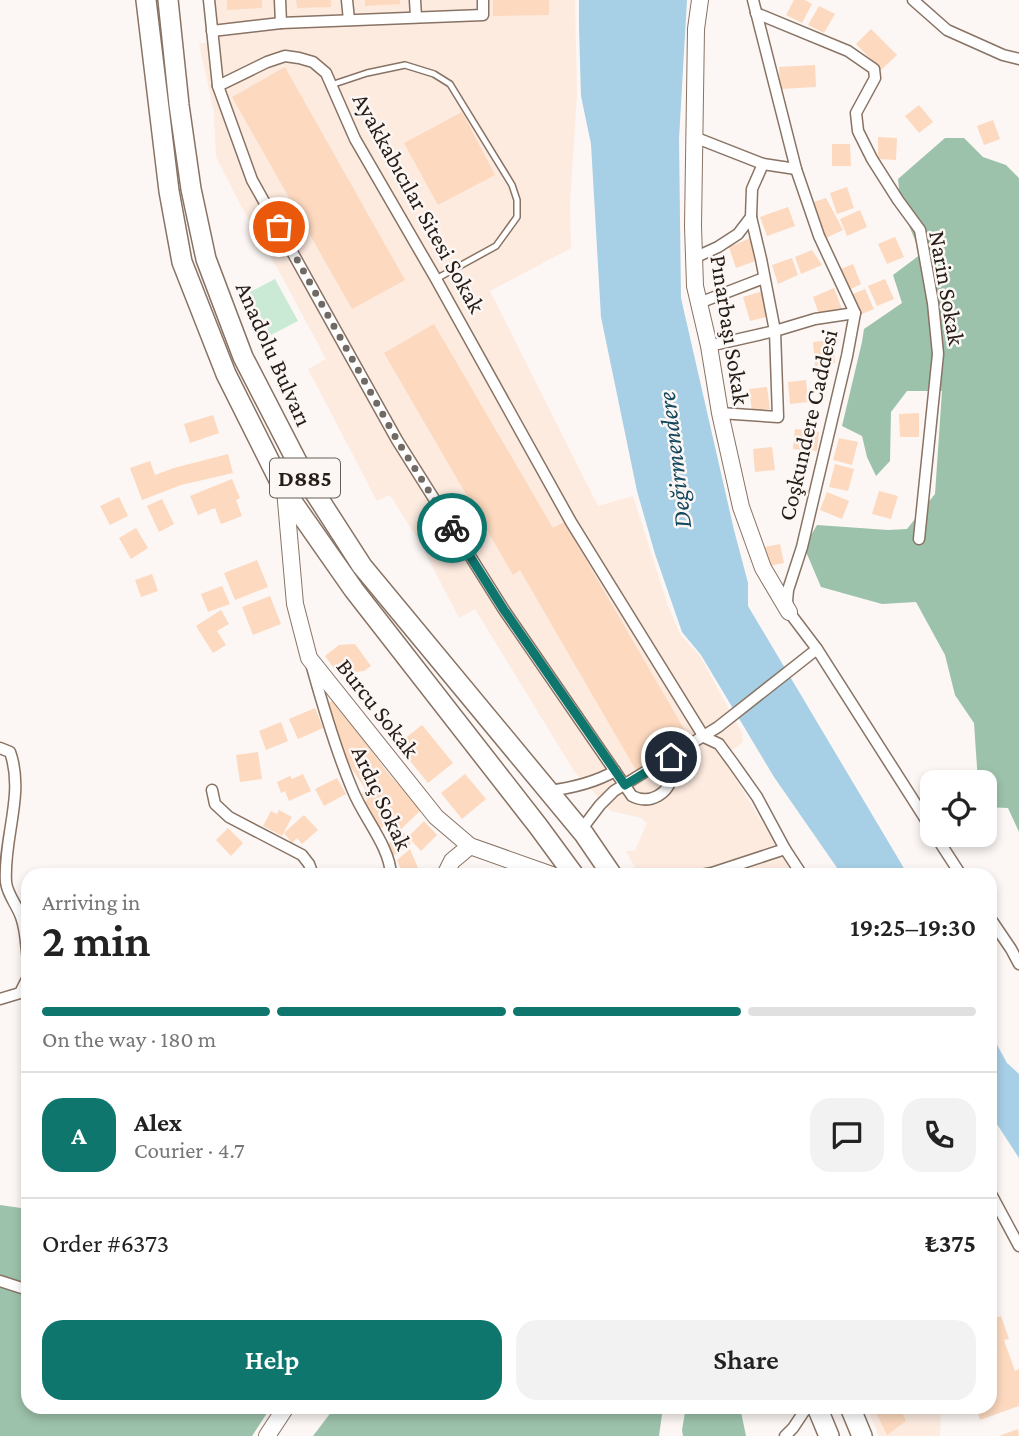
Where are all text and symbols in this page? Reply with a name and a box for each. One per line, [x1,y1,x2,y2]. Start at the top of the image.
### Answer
street label: Ayakkabıcılar Sitesi Sokak [348,88,491,318]
pin [249,197,309,257]
icon: bag [260,208,298,246]
street label: Narin Sokak [924,228,971,348]
street label: Pınarbaşı Sokak [705,253,756,407]
street label: Anadolu Bulvarı [231,278,318,430]
street label: Coşkundere Caddesi [772,327,843,523]
water label: Değirmendere [652,390,697,530]
road number: D885 [270,458,340,498]
courier [417,493,487,563]
icon: bike [433,509,471,547]
street label: Burcu Sokak [331,653,426,763]
pin [641,727,701,787]
icon: home [652,738,690,776]
street label: Ardıç Sokak [347,741,419,855]
map controls [920,770,997,847]
button: locate [920,770,997,847]
text: Arriving in [42,889,140,915]
text: 19:25–19:30 [850,913,976,942]
text: 2 min [42,915,150,966]
text: On the way · 180 m [42,1026,216,1052]
button: chat [810,1098,884,1172]
button: phone [902,1098,976,1172]
text: Alex [134,1108,182,1137]
text: A [71,1121,87,1150]
text: Courier · 4.7 [134,1137,245,1163]
text: Order #6373 [42,1229,169,1258]
text: ₺375 [925,1229,976,1258]
button: Help [42,1320,502,1400]
button: Share [516,1320,976,1400]

